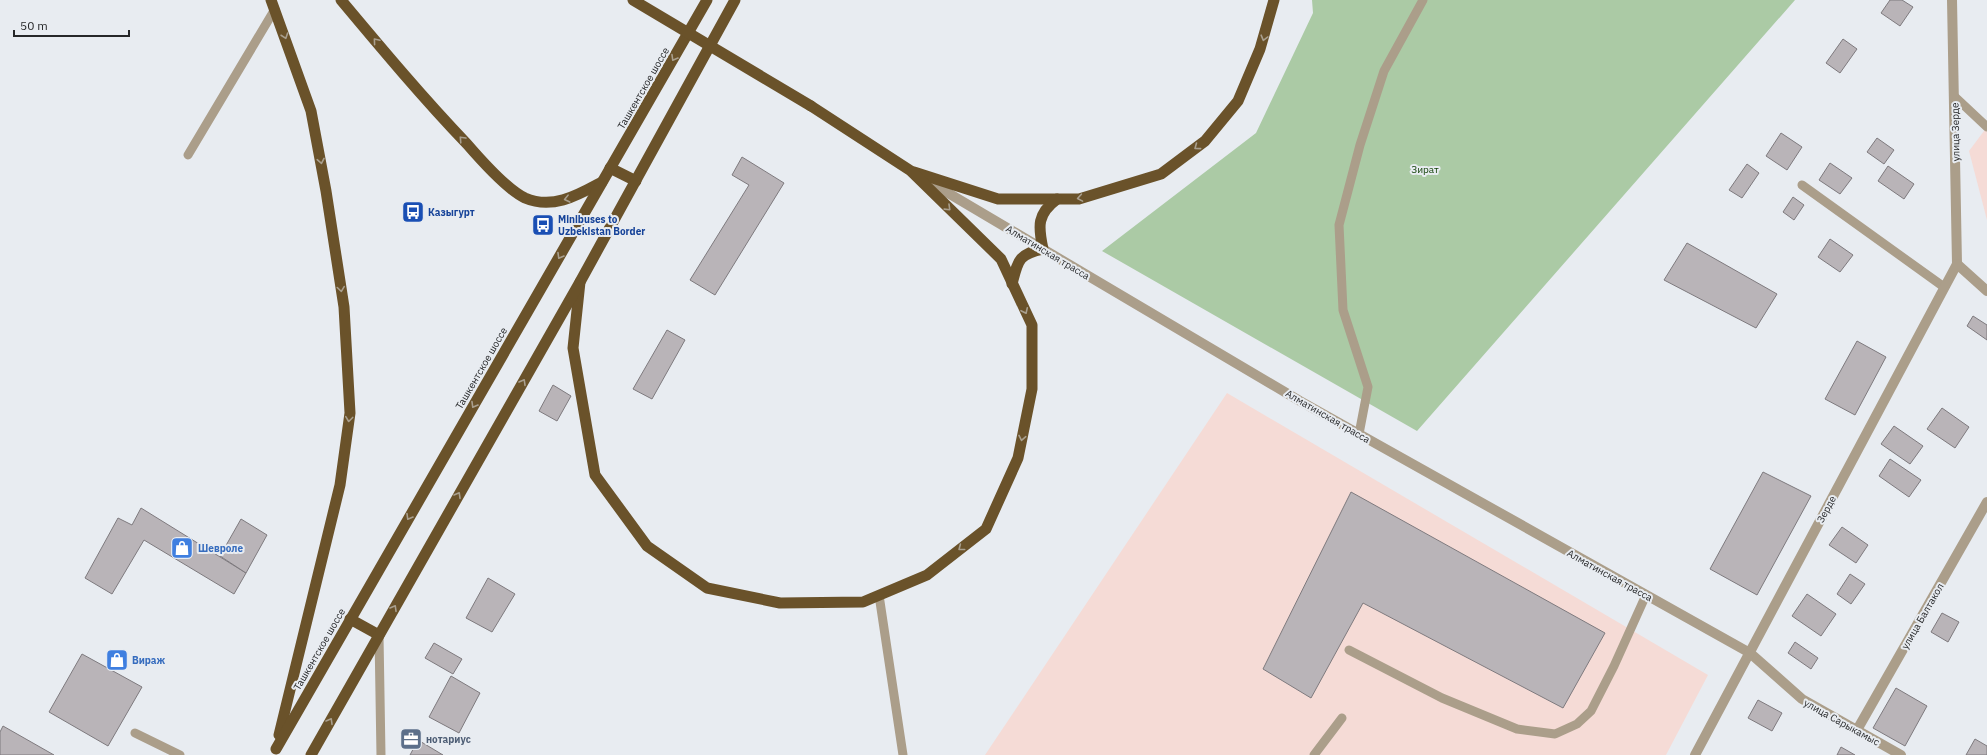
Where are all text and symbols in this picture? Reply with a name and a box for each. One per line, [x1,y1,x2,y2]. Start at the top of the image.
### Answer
scale bar [14,12,129,38]
text: 50 m [20,18,48,33]
one-way arrow [280,33,289,40]
one-way arrow [1260,34,1268,41]
one-way arrow [374,39,381,46]
street label: Ташкентское шоссе [615,45,672,132]
one-way arrow [671,54,678,61]
street label: улица Зерде [1948,102,1963,161]
one-way arrow [459,136,466,144]
one-way arrow [1195,142,1202,149]
one-way arrow [316,158,324,164]
park label: Зират [1411,163,1439,176]
one-way arrow [1077,193,1083,202]
one-way arrow [564,194,571,203]
bus stop icon: Казыгурт [400,199,426,225]
one-way arrow [943,203,951,211]
place label: Казыгурт [428,206,475,219]
bus stop icon: Minibuses to Uzbekistan Border [530,212,556,238]
place label: Minibuses to Uzbekistan Border [558,213,645,238]
street label: Алматинская трасса [1003,222,1093,283]
one-way arrow [558,251,565,259]
one-way arrow [336,286,345,292]
one-way arrow [1020,306,1028,314]
street label: Ташкентское шоссе [453,325,510,412]
one-way arrow [518,379,525,386]
street label: Алматинская трасса [1283,387,1373,446]
one-way arrow [472,400,479,408]
one-way arrow [345,416,354,422]
one-way arrow [1019,435,1027,441]
one-way arrow [454,492,461,499]
street label: Зерде [1814,493,1839,525]
one-way arrow [407,513,414,520]
shop icon: Шевроле [169,535,195,561]
place label: Шевроле [198,542,243,555]
one-way arrow [958,544,966,551]
street label: Алматинская трасса [1565,547,1655,605]
street label: улица Балтакол [1898,581,1947,652]
one-way arrow [390,605,397,612]
street label: Ташкентское шоссе [291,606,348,693]
shop icon: Вираж [104,647,130,673]
place label: Вираж [132,654,166,667]
street label: улица Сарыкамыс [1802,696,1882,749]
one-way arrow [325,718,333,725]
office icon: нотариус [398,726,424,752]
place label: нотариус [426,733,471,746]

